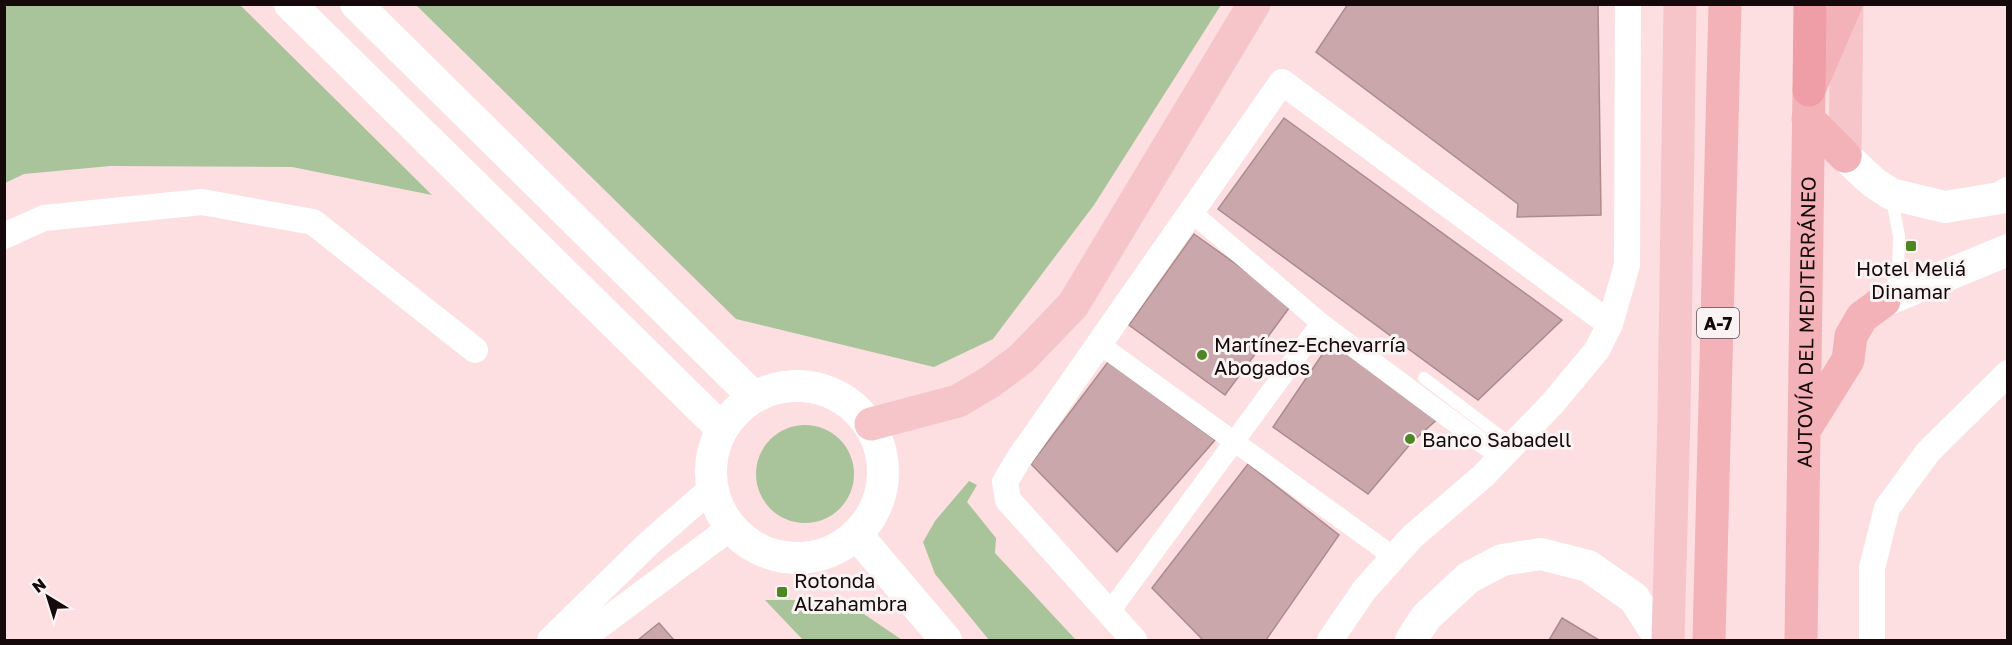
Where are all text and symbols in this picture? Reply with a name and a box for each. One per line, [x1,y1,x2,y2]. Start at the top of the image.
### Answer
street label: AUTOVÍA DEL MEDITERRÁNEO [1792,176,1820,468]
marker: Hotel Meliá Dinamar [1904,239,1918,253]
place label: Hotel Meliá Dinamar [1856,256,1966,303]
road number: A-7 [1697,308,1739,338]
place label: Martínez-Echevarría Abogados [1214,332,1406,379]
marker: Martínez-Echevarría Abogados [1195,348,1209,362]
place label: Banco Sabadell [1422,427,1571,451]
marker: Banco Sabadell [1403,432,1417,446]
north arrow [18,567,78,627]
place label: Rotonda Alzahambra [794,568,908,615]
text: N [28,574,50,597]
marker: Rotonda Alzahambra [775,585,789,599]

